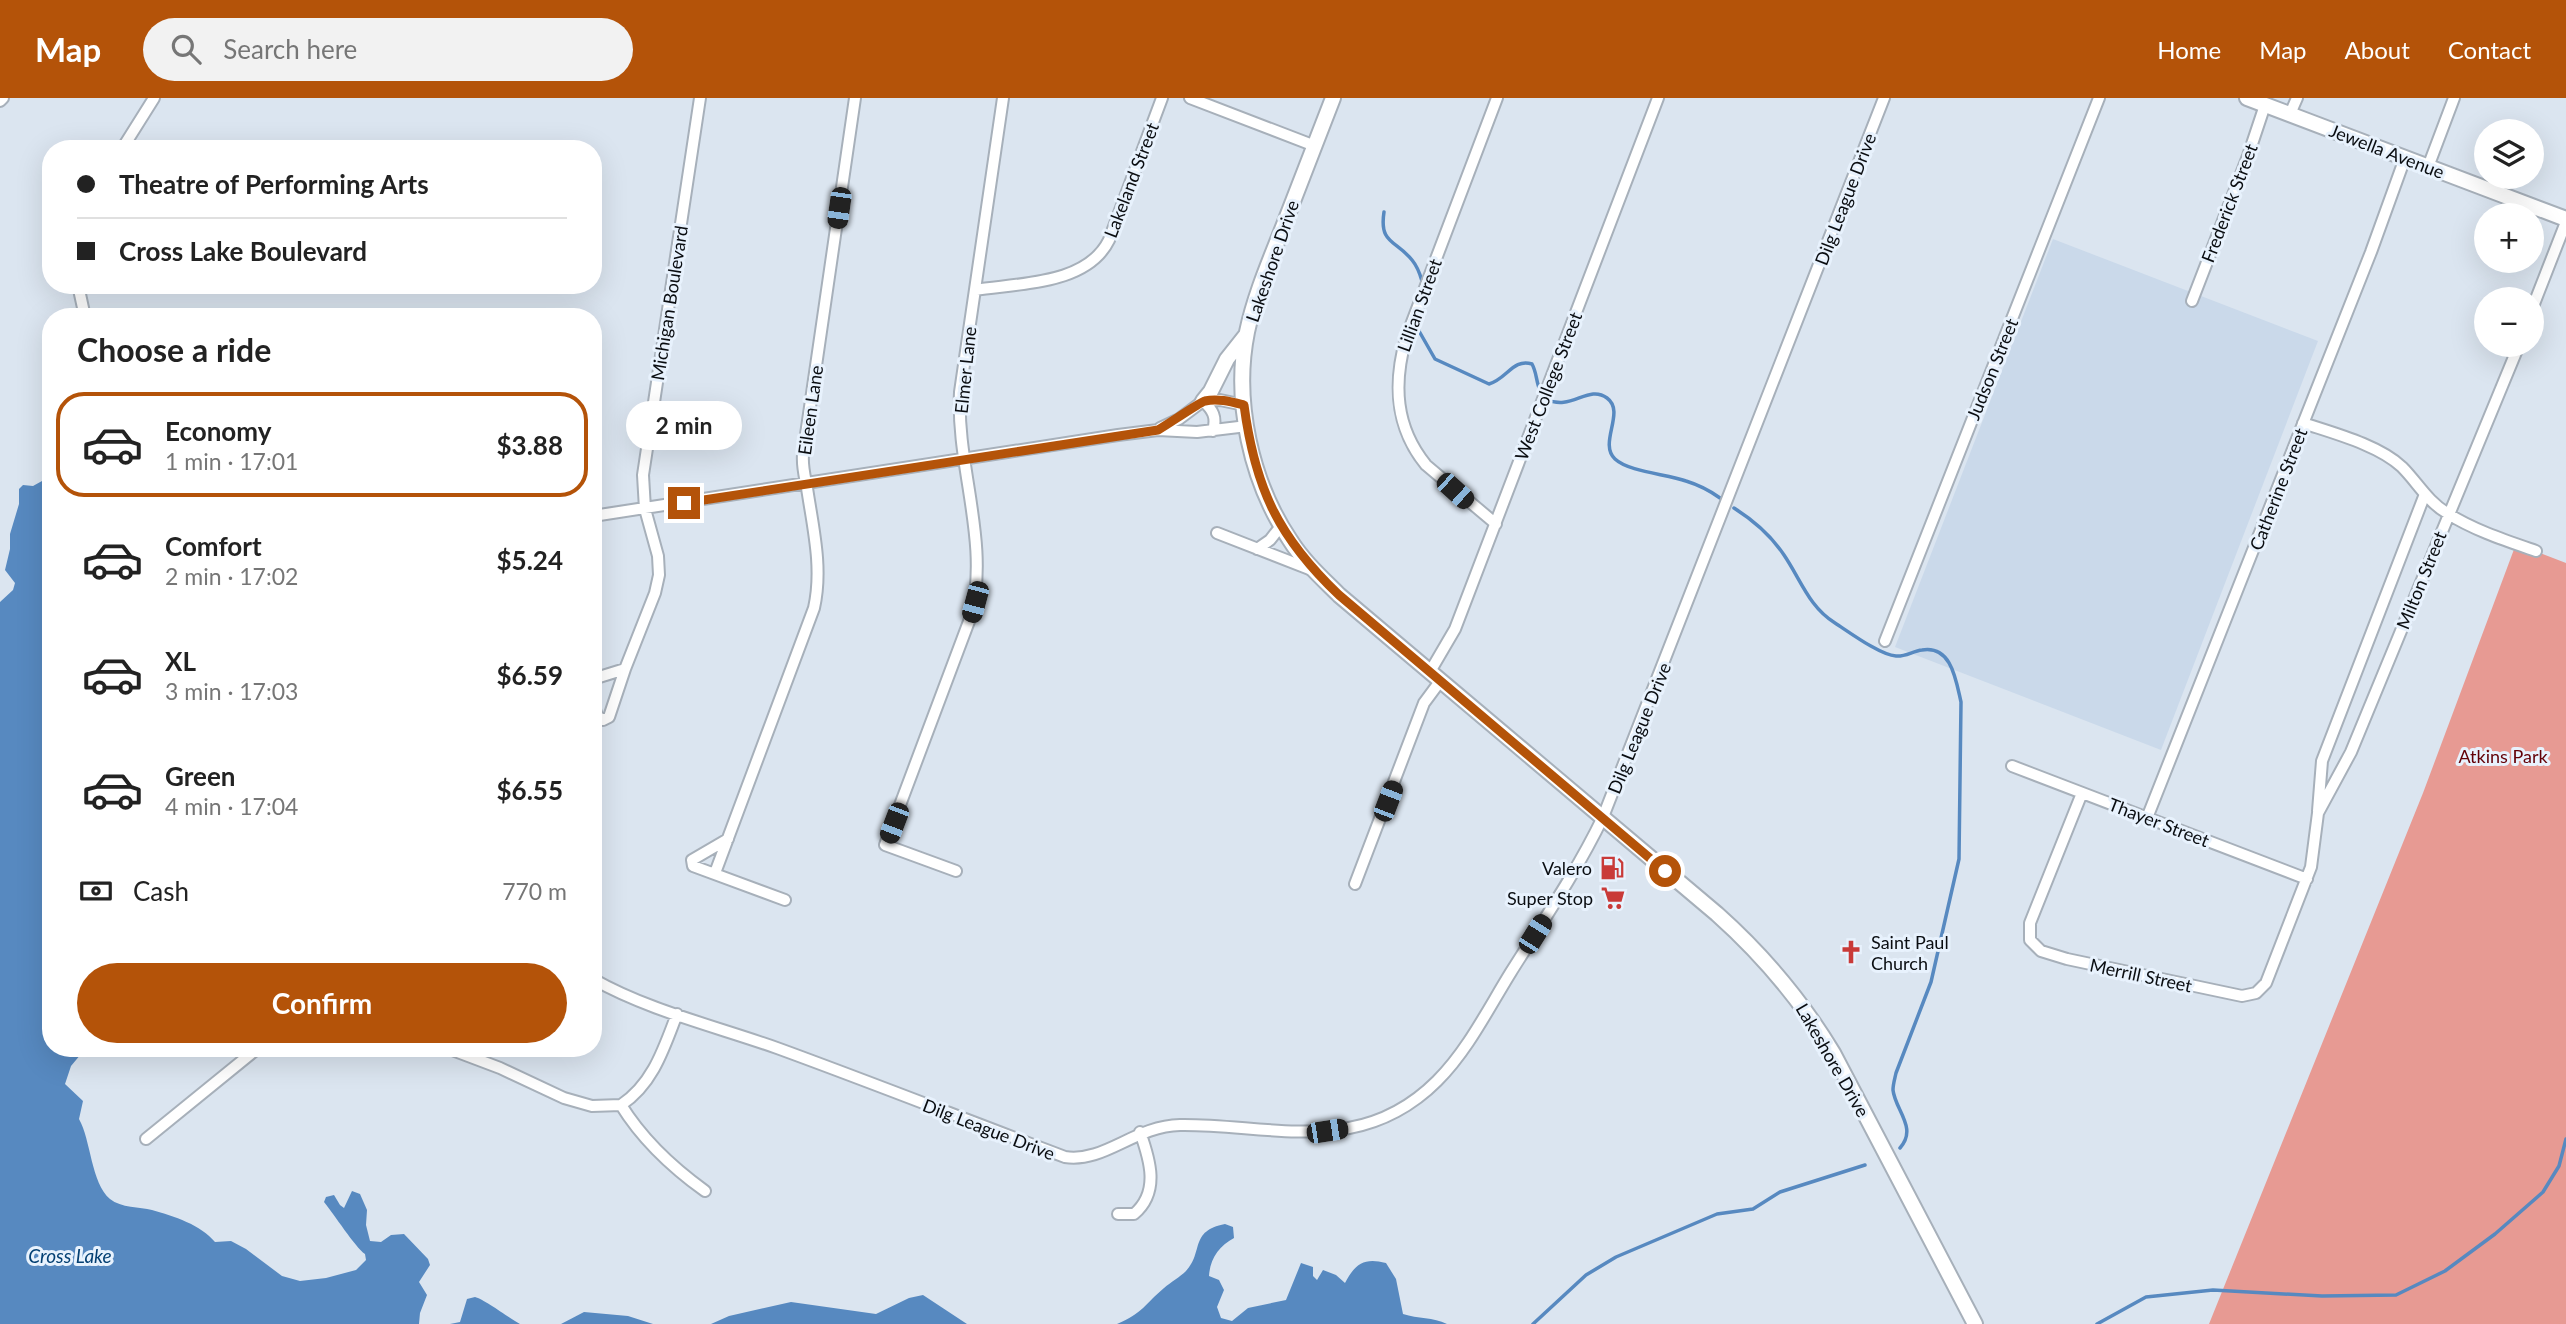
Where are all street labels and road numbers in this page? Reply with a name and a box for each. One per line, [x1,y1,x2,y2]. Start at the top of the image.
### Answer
street label: Lakeland Street [1099,119,1163,241]
street label: Jewella Avenue [2326,119,2448,183]
street label: Dilg League Drive [1810,130,1880,268]
street label: Frederick Street [2196,140,2262,265]
street label: Lakeshore Drive [1241,197,1303,325]
street label: Michigan Boulevard [646,224,692,382]
street label: Lillian Street [1392,255,1446,355]
street label: West College Street [1510,308,1587,463]
street label: Judson Street [1962,315,2023,423]
street label: Elmer Lane [949,325,981,415]
street label: Eileen Lane [793,364,827,456]
street label: Catherine Street [2245,424,2312,553]
street label: Milton Street [2391,527,2451,632]
street label: Dilg League Drive [1603,659,1675,797]
street label: Thayer Street [2106,793,2213,851]
street label: Merrill Street [2088,953,2195,997]
street label: Lakeshore Drive [1792,999,1874,1121]
street label: Dilg League Drive [920,1094,1058,1164]

